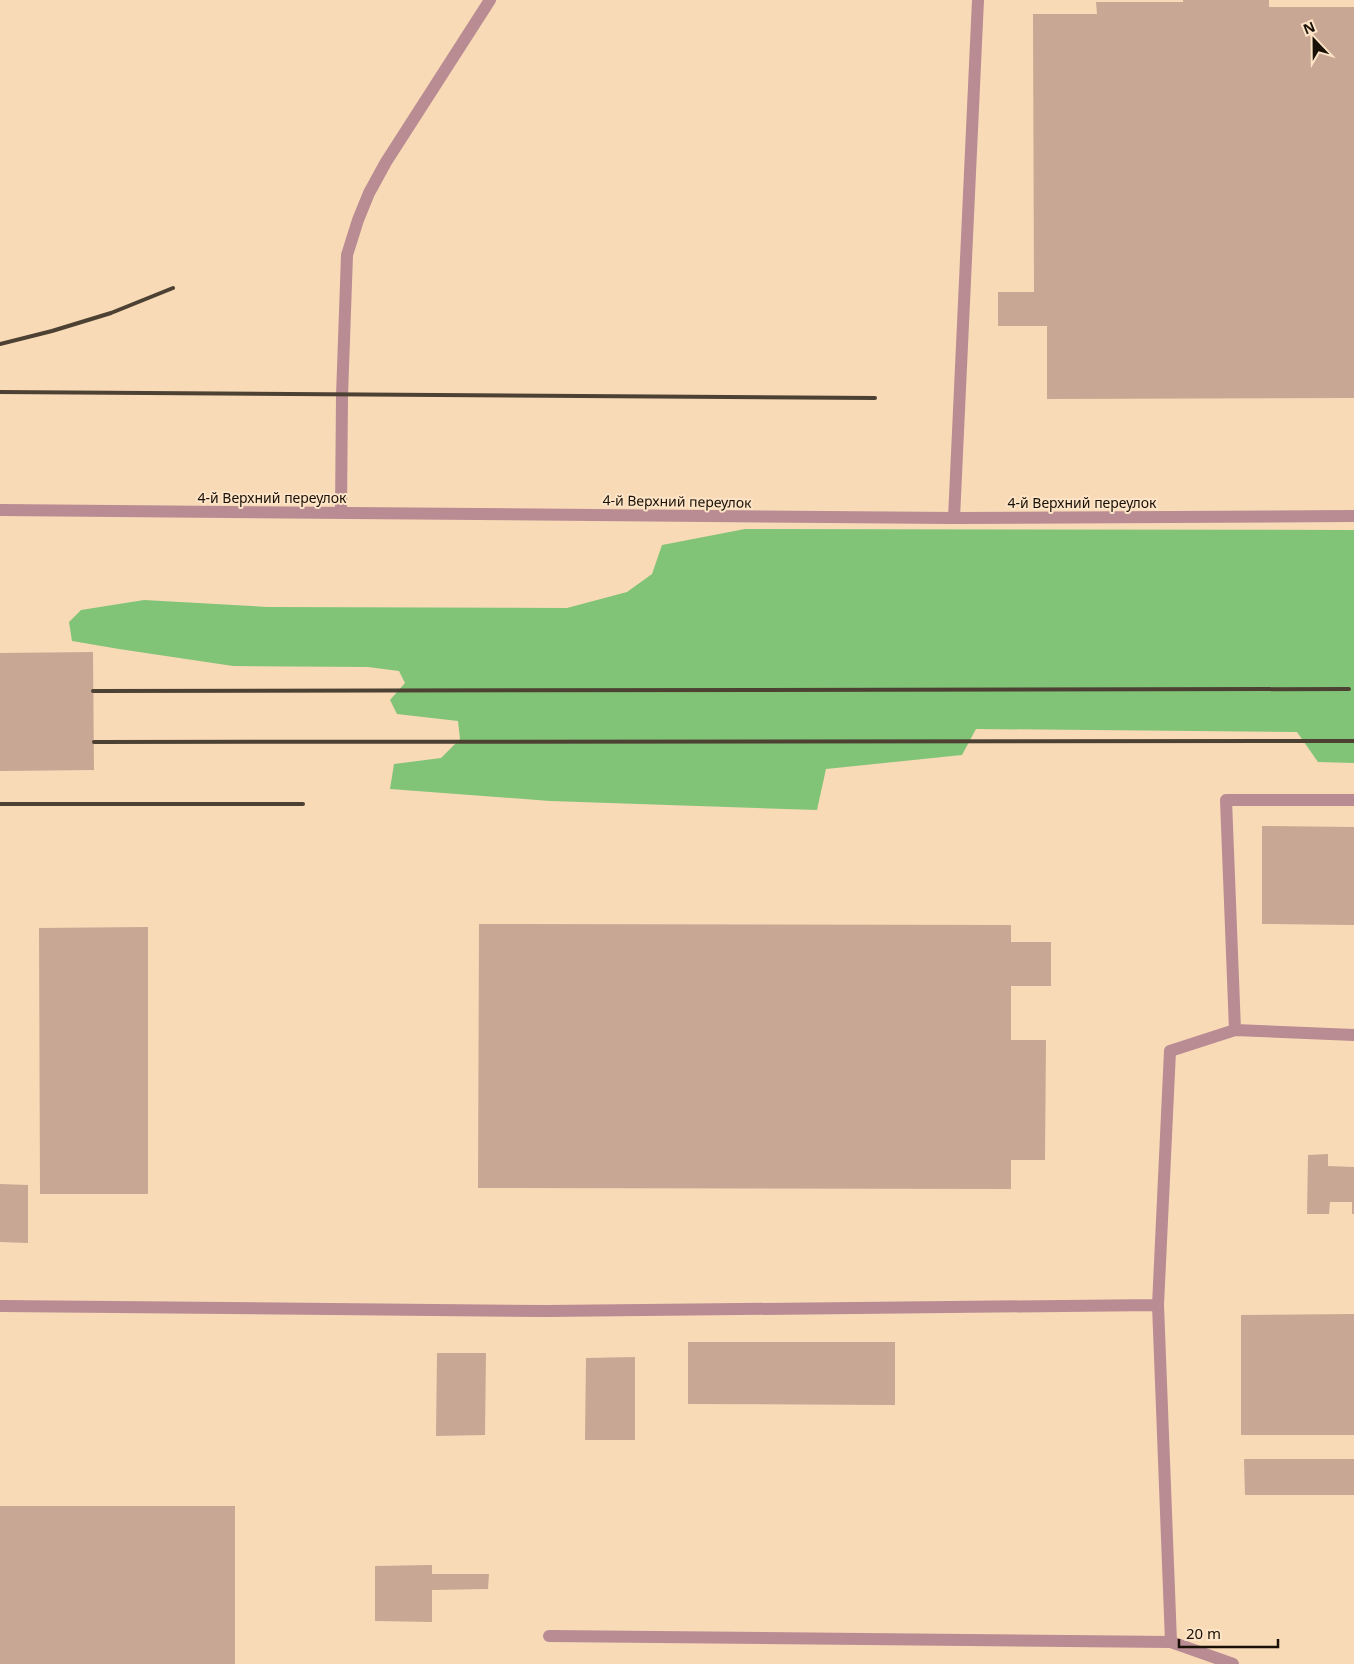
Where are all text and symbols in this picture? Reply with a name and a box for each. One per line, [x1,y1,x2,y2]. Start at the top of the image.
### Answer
north arrow [1289,15,1339,65]
text: N [1300,17,1318,38]
street label: 4-й Верхний переулок [197,488,347,507]
street label: 4-й Верхний переулок [602,490,752,512]
street label: 4-й Верхний переулок [1007,493,1157,512]
scale bar [1179,1616,1278,1648]
text: 20 m [1186,1623,1221,1643]

